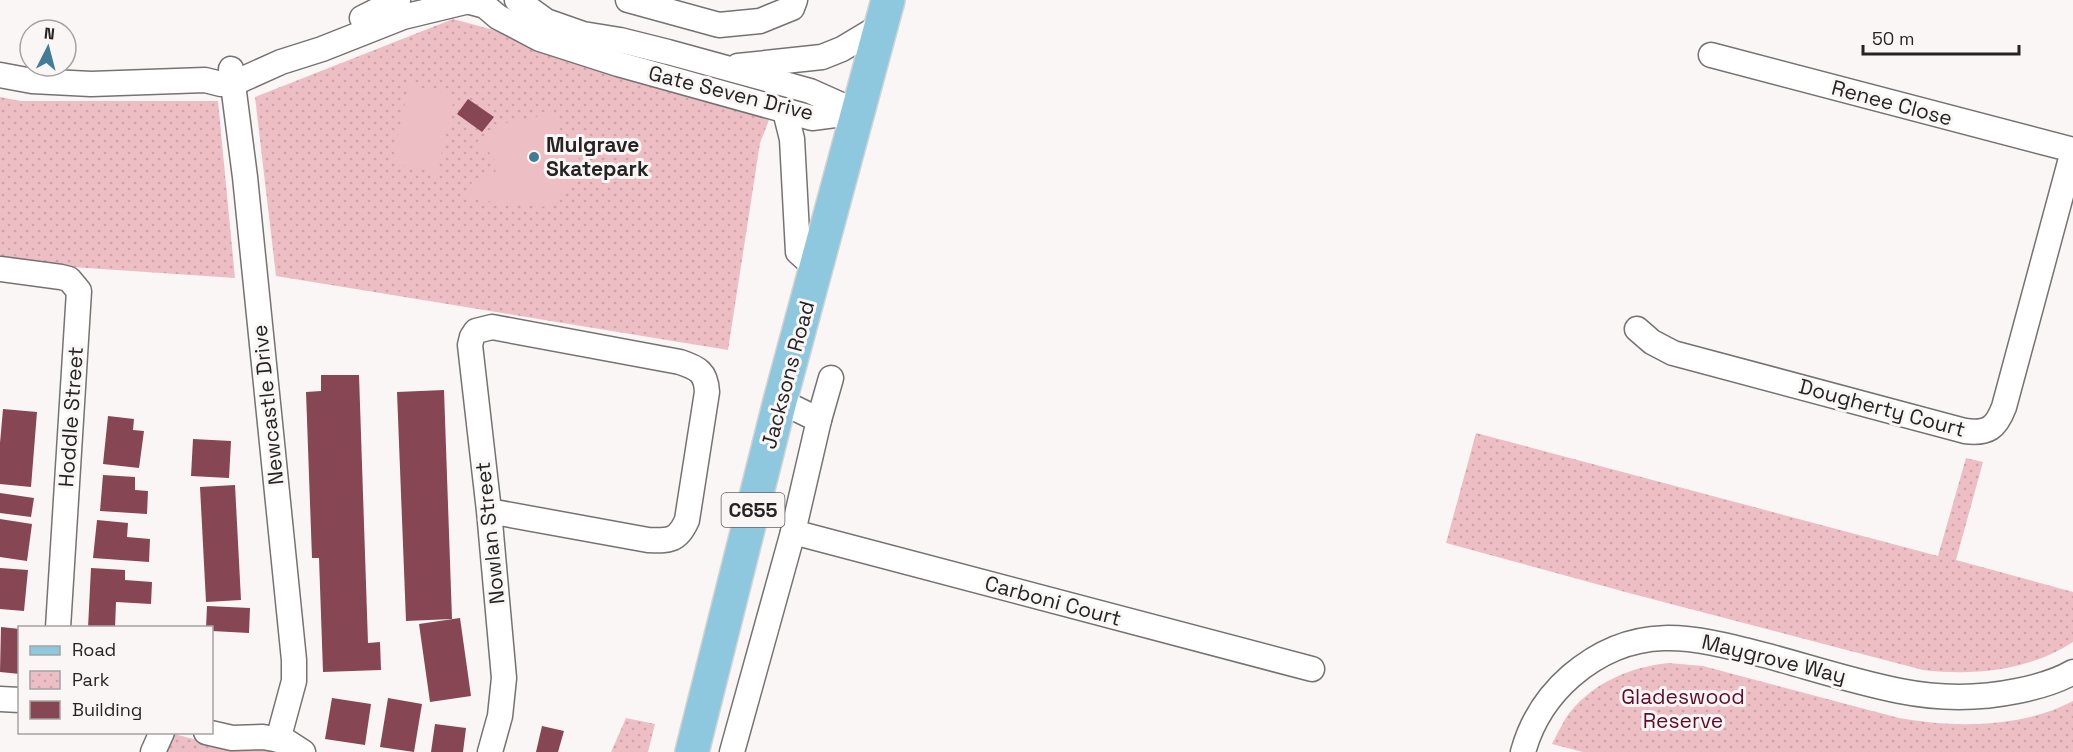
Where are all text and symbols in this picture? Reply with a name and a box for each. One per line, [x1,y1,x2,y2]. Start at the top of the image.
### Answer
north arrow [18,18,78,78]
scale bar [1863,18,2019,56]
text: N [43,23,56,45]
text: 50 m [1872,27,1914,50]
street label: Gate Seven Drive [646,59,816,126]
street label: Renee Close [1829,73,1955,132]
place label: Mulgrave Skatepark [546,131,649,182]
marker: Mulgrave Skatepark [527,150,541,164]
street label: Jacksons Road [755,298,820,452]
street label: Newcastle Drive [246,324,289,487]
street label: Hoddle Street [52,346,89,488]
street label: Dougherty Court [1796,372,1968,443]
street label: Nowlan Street [469,460,510,606]
road number: C655 [722,493,784,527]
street label: Carboni Court [982,569,1124,632]
legend [18,626,213,734]
street label: Maygrove Way [1699,628,1849,689]
text: Road [72,638,116,661]
text: Park [72,668,110,691]
park label: Gladeswood Reserve [1621,683,1745,734]
text: Building [72,698,142,721]

